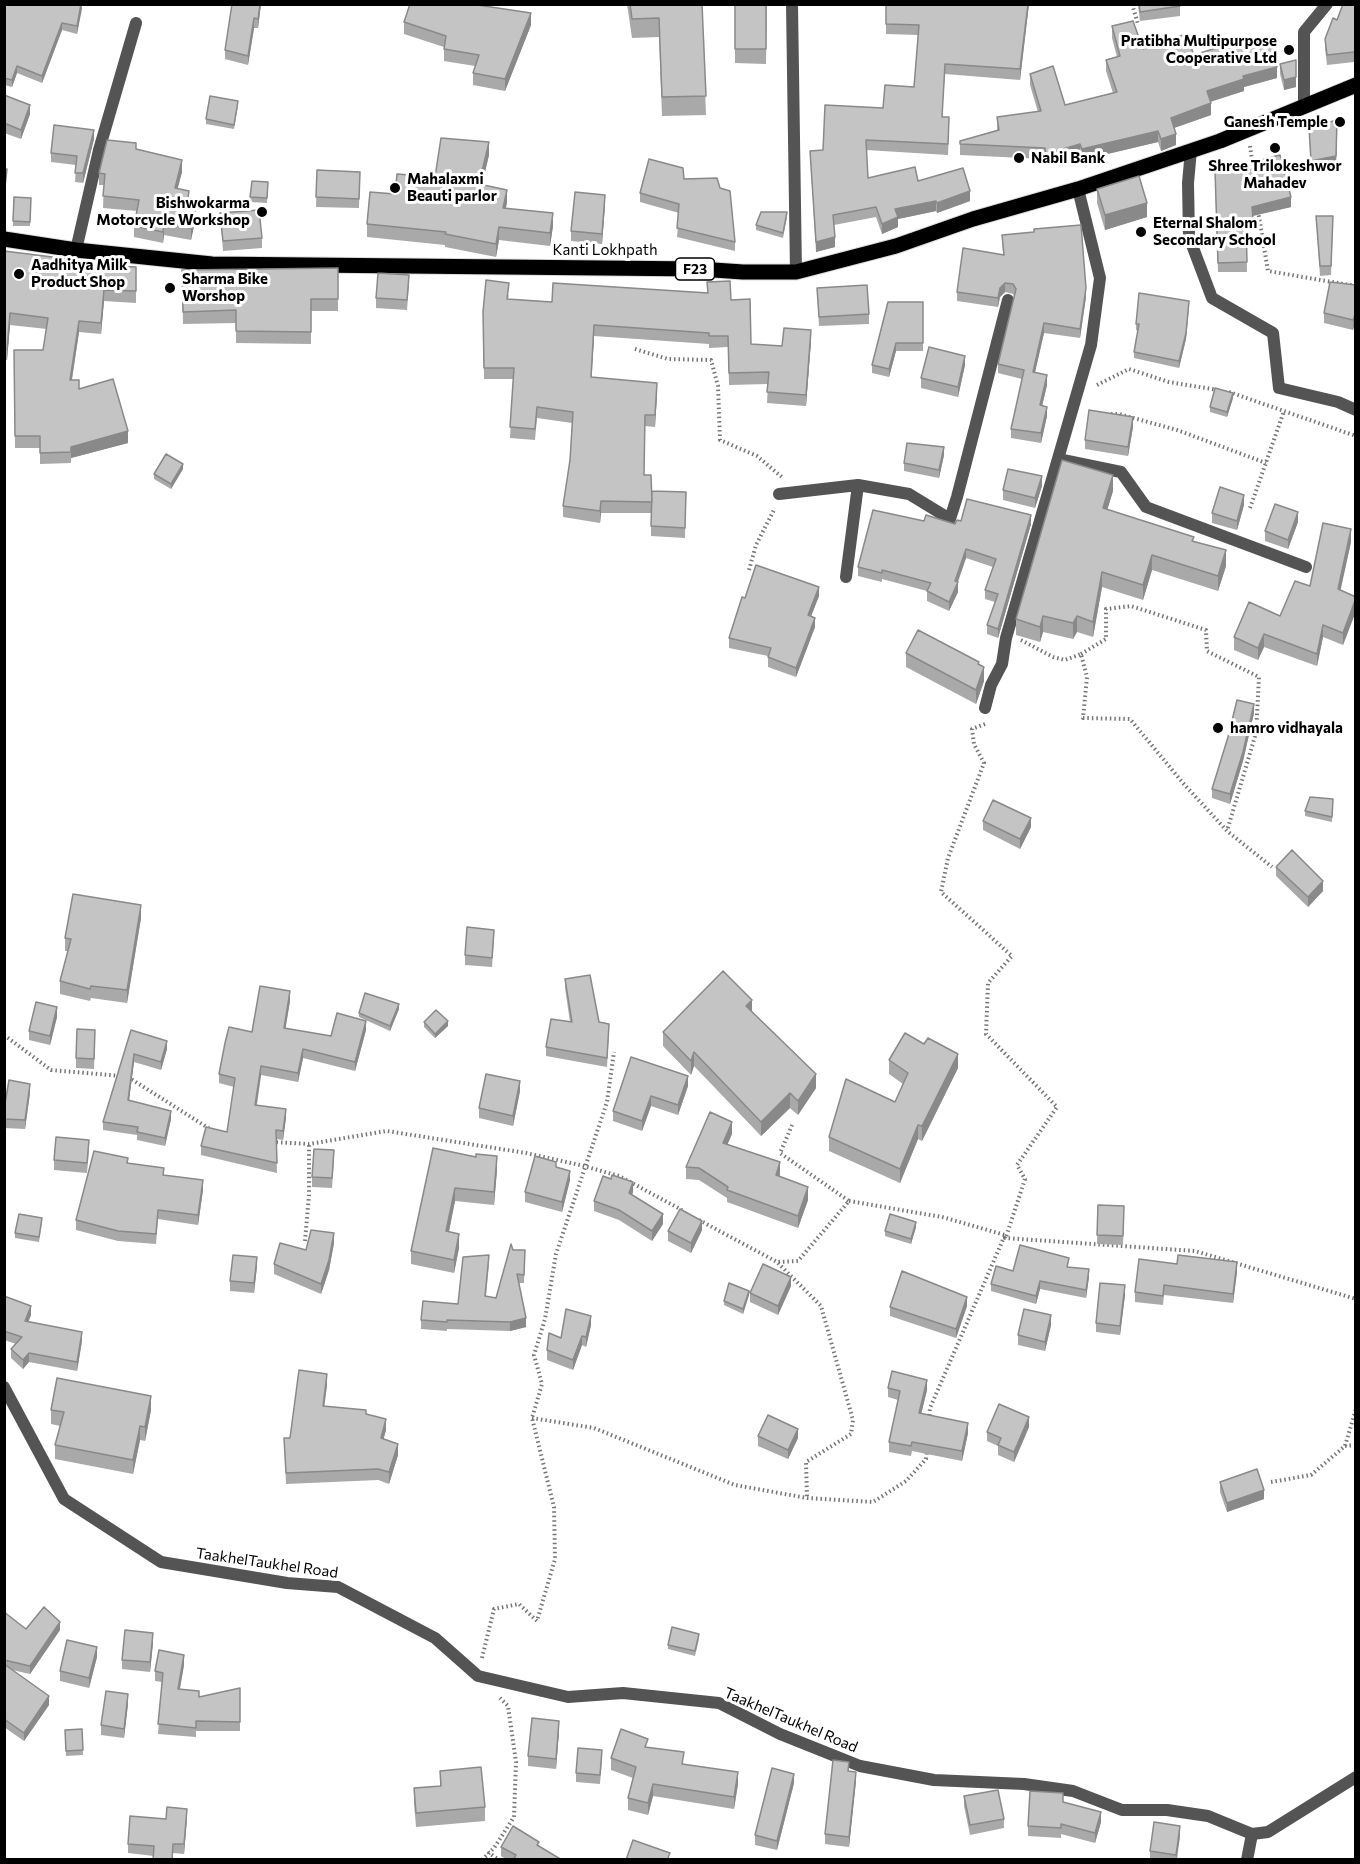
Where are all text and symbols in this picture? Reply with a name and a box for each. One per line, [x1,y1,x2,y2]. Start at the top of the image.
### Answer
place label: Pratibha Multipurpose Cooperative Ltd [1121,32,1277,67]
marker: Pratibha Multipurpose Cooperative Ltd [1282,43,1296,57]
place label: Ganesh Temple [1224,113,1328,131]
marker: Ganesh Temple [1333,115,1347,129]
marker: Shree Trilokeshwor Mahadev [1268,141,1282,155]
place label: Nabil Bank [1031,149,1105,167]
marker: Nabil Bank [1012,151,1026,165]
place label: Shree Trilokeshwor Mahadev [1208,157,1342,192]
place label: Mahalaxmi Beauti parlor [407,170,497,205]
marker: Mahalaxmi Beauti parlor [388,181,402,195]
place label: Bishwokarma Motorcycle Workshop [96,194,250,229]
marker: Bishwokarma Motorcycle Workshop [255,205,269,219]
place label: Eternal Shalom Secondary School [1153,214,1276,249]
marker: Eternal Shalom Secondary School [1134,225,1148,239]
street label: Kanti Lokhpath [552,241,658,259]
place label: Aadhitya Milk Product Shop [31,256,128,291]
road number: F23 [676,258,714,280]
marker: Aadhitya Milk Product Shop [12,267,26,281]
place label: Sharma Bike Worshop [182,270,268,305]
marker: Sharma Bike Worshop [163,281,177,295]
place label: hamro vidhayala [1230,719,1343,737]
marker: hamro vidhayala [1211,721,1225,735]
street label: TaakhelTaukhel Road [195,1544,339,1582]
street label: TaakhelTaukhel Road [722,1684,860,1756]

